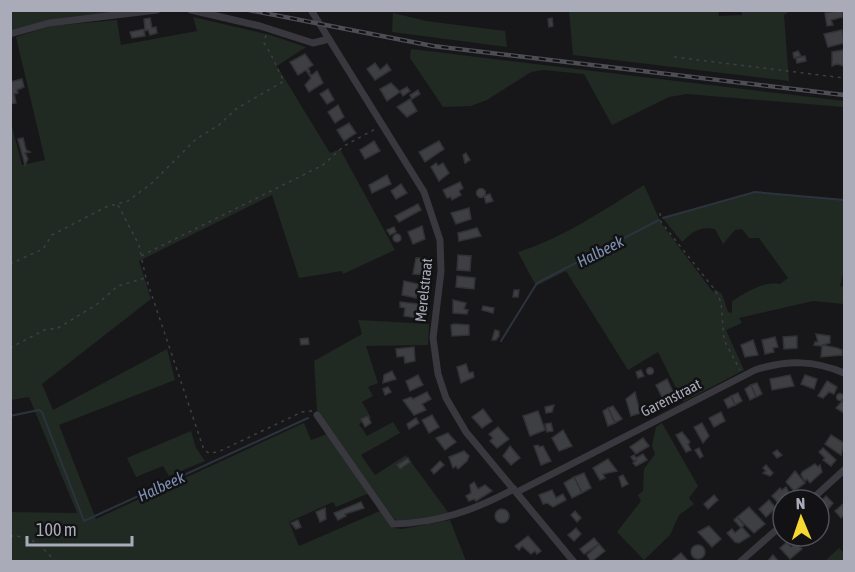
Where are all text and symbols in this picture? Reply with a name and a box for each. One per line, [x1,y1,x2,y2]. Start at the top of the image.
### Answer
water label: Halbeek [574,231,627,270]
street label: Merelstraat [412,257,435,323]
street label: Garenstraat [638,375,704,420]
water label: Halbeek [135,467,188,505]
north arrow [771,488,831,548]
text: N [795,494,806,512]
scale bar [27,509,132,547]
text: 100 m [36,519,77,540]

